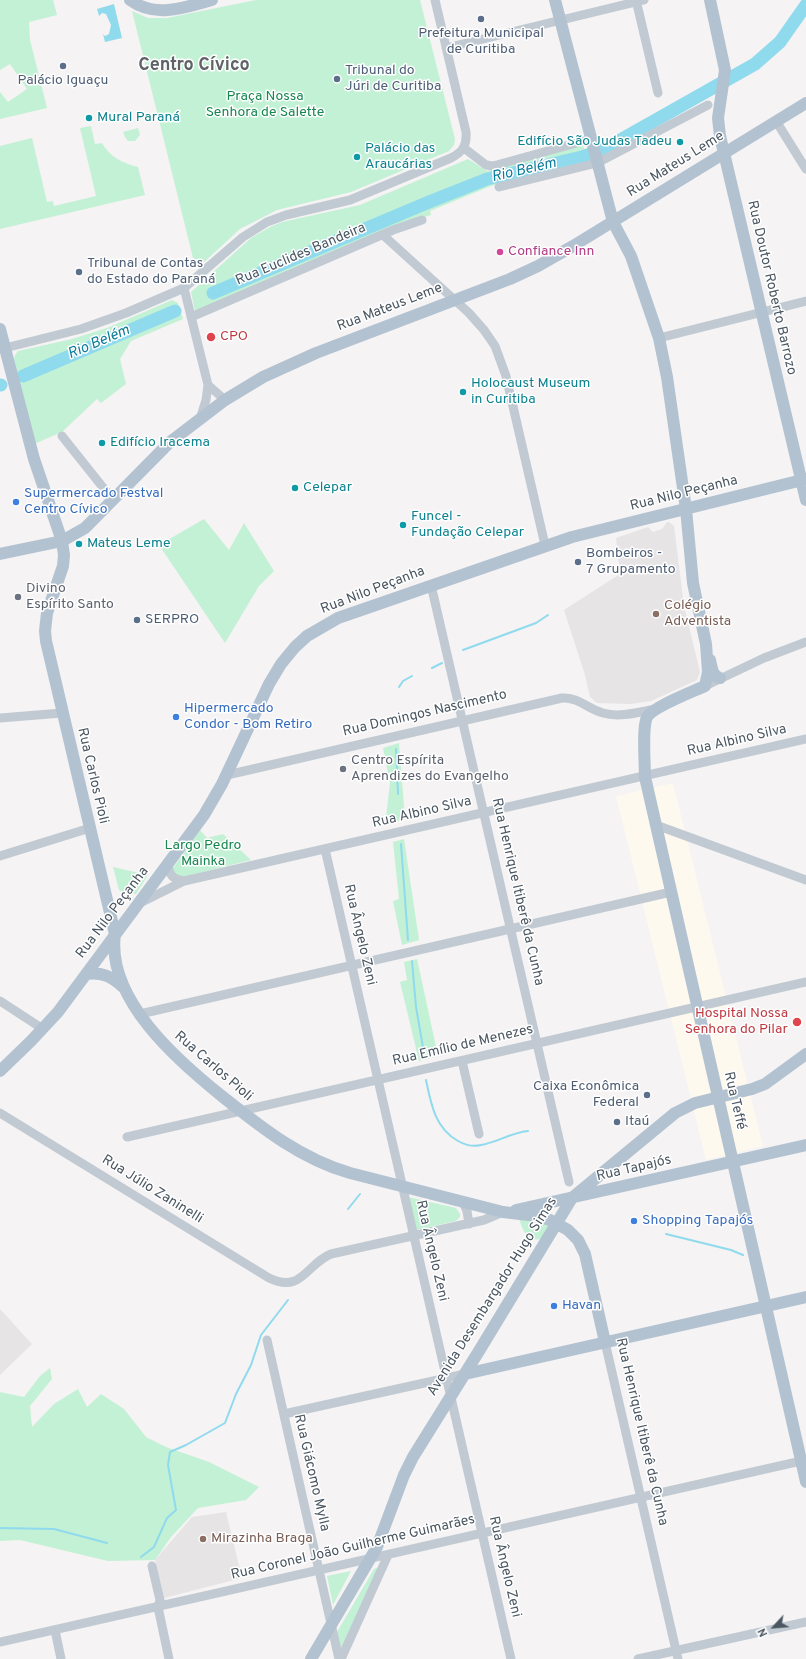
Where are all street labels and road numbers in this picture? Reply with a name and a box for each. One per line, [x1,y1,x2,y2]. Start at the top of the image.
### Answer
street label: Rua Mateus Leme [624,128,728,202]
street label: Rua Doutor Roberto Barrozo [743,199,799,377]
street label: Rua Euclides Bandeira [233,220,369,290]
street label: Rua Mateus Leme [335,280,445,336]
street label: Rua Nilo Peçanha [628,473,740,515]
street label: Rua Nilo Peçanha [319,563,427,619]
street label: Rua Domingos Nascimento [341,687,509,741]
street label: Rua Albino Silva [686,721,788,761]
street label: Rua Carlos Pioli [73,726,111,826]
street label: Rua Albino Silva [371,793,473,833]
street label: Rua Henrique Itiberê da Cunha [487,797,547,987]
street label: Rua Nilo Peçanha [73,864,153,962]
street label: Rua Ângelo Zeni [339,883,379,987]
street label: Rua Emílio de Menezes [391,1022,535,1070]
street label: Rua Carlos Pioli [170,1028,256,1106]
street label: Rua Teffé [719,1070,749,1132]
street label: Rua Júlio Zaninelli [98,1152,206,1228]
street label: Rua Tapajós [595,1152,673,1186]
street label: Avenida Desembargador Hugo Simas [425,1195,561,1399]
street label: Rua Ângelo Zeni [411,1199,451,1303]
street label: Rua Henrique Itiberê da Cunha [611,1337,671,1527]
street label: Rua Giácomo Mylla [289,1413,333,1533]
street label: Rua Coronel João Guilherme Guimarães [229,1512,477,1584]
street label: Rua Ângelo Zeni [484,1515,524,1619]

